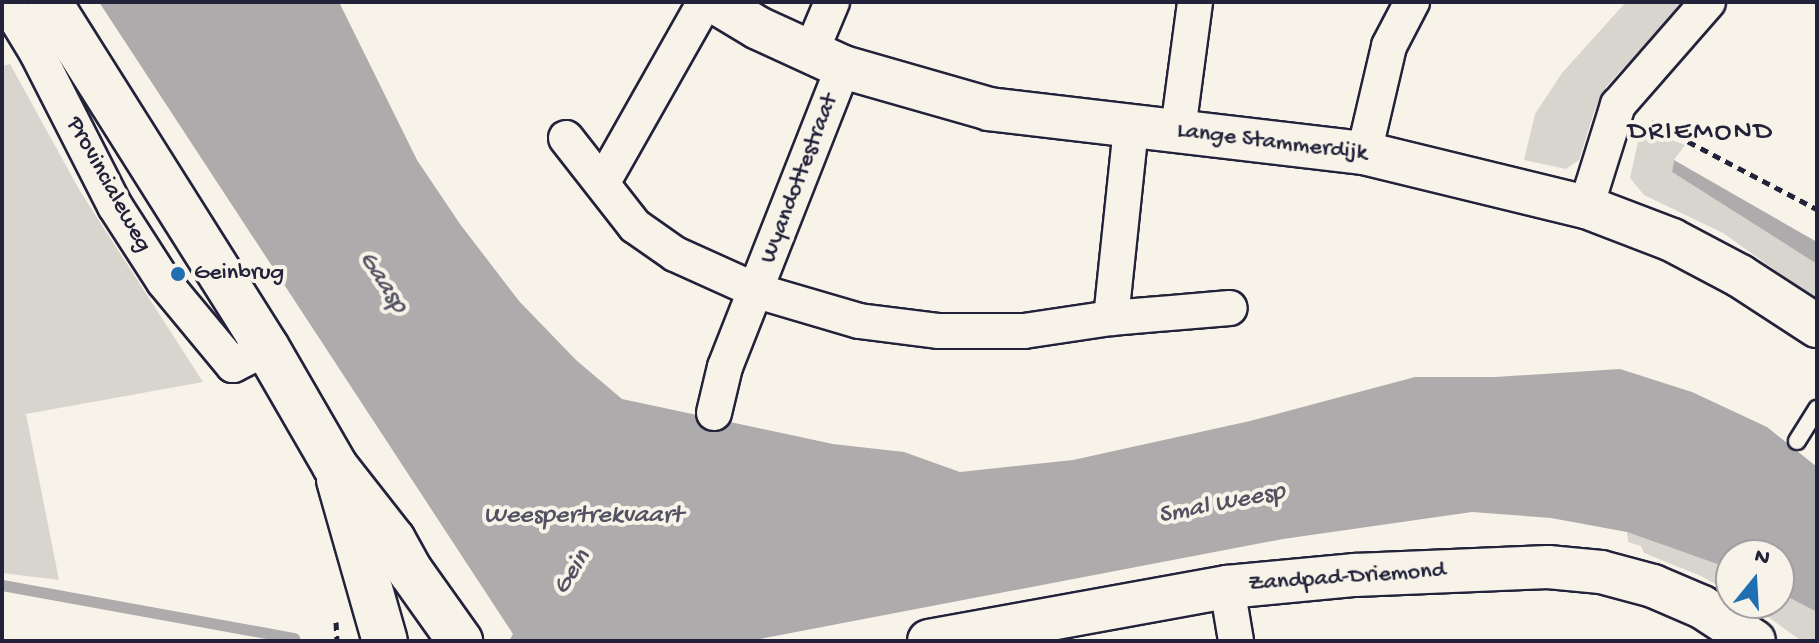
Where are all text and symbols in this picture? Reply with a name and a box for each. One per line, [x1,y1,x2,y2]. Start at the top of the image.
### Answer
street label: Wyandottestraat [754,90,846,268]
street label: Provincialeweg [59,112,157,258]
district label: DRIEMOND [1628,116,1774,150]
street label: Lange Stammerdijk [1175,117,1369,169]
water label: Gaasp [350,246,414,320]
place label: Geinbrug [194,260,284,288]
marker: Geinbrug [169,265,187,283]
water label: Smal Weesp [1156,477,1288,533]
water label: Weespertrekvaart [484,501,682,533]
north arrow [1715,539,1795,619]
text: N [1751,543,1773,573]
water label: Gein [547,544,599,602]
street label: Zandpad-Driemond [1247,557,1447,599]

